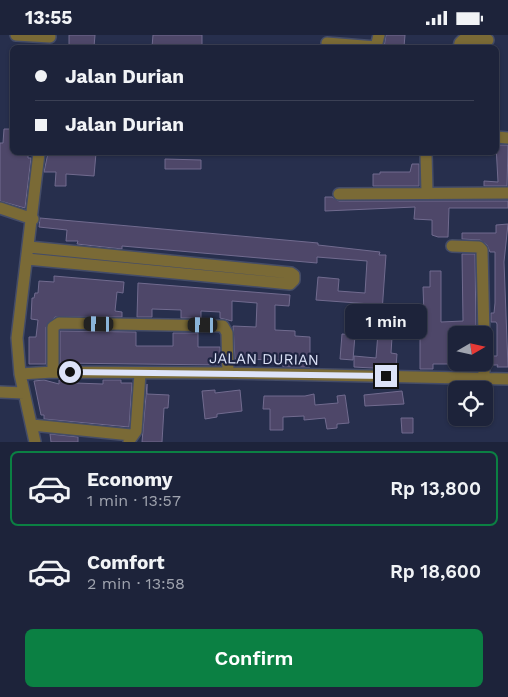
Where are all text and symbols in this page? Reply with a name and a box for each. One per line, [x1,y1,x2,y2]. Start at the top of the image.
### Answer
text: 13:55 [25,6,72,29]
text: Jalan Durian [65,65,184,88]
text: Jalan Durian [65,113,184,136]
callout: 1 min [345,303,427,339]
text: 1 min [365,312,407,331]
car [83,316,114,332]
car [187,317,218,333]
north arrow [448,326,492,371]
map controls [448,326,493,426]
street label: JALAN DURIAN [209,349,319,369]
route start [59,361,81,383]
route end [375,365,397,387]
button: locate [448,381,493,426]
icon: car [27,466,72,511]
text: Economy [87,468,172,491]
text: Rp 13,800 [390,477,481,500]
text: 1 min · 13:57 [87,491,181,510]
icon: car [27,549,72,594]
text: Comfort [87,551,165,574]
text: Rp 18,600 [390,560,481,583]
text: 2 min · 13:58 [87,574,185,593]
button: Confirm [25,629,483,687]

